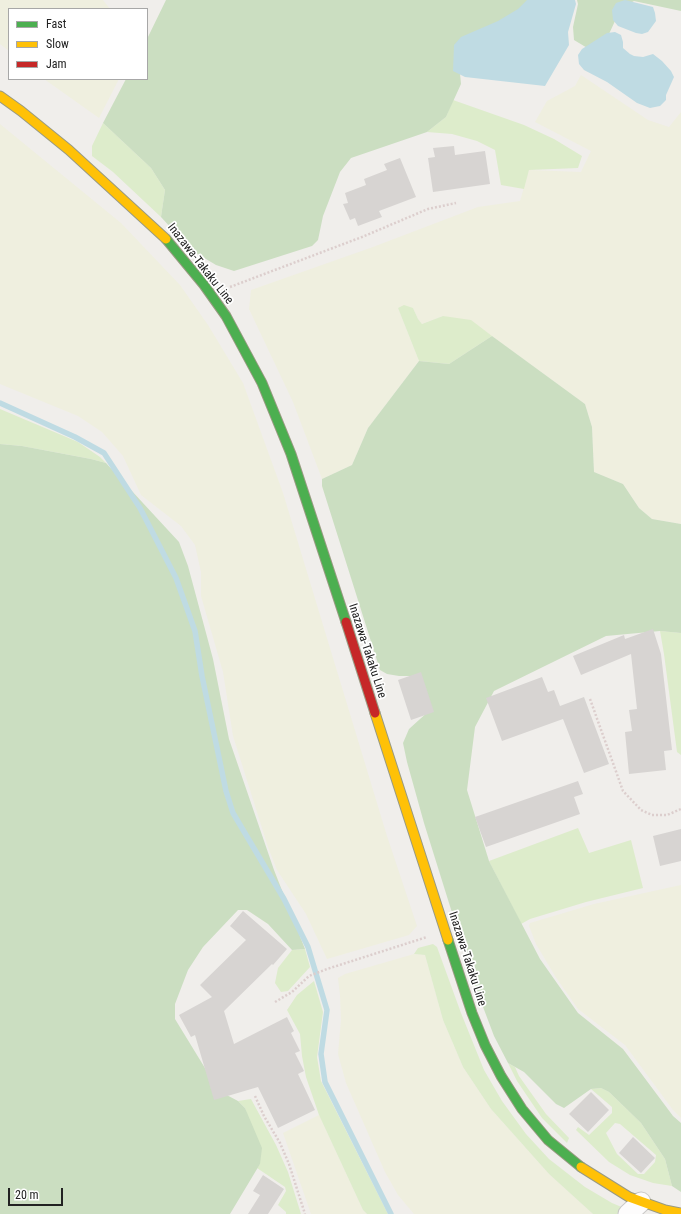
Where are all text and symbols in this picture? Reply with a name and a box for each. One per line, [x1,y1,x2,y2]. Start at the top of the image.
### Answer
legend [8,8,148,80]
text: Fast [46,17,66,31]
text: Slow [46,37,69,51]
text: Jam [46,57,67,71]
street label: Inazawa-Takaku Line [164,221,236,307]
street label: Inazawa-Takaku Line [345,602,389,700]
street label: Inazawa-Takaku Line [445,910,489,1008]
scale bar [10,1180,65,1206]
text: 20 m [15,1188,39,1202]

